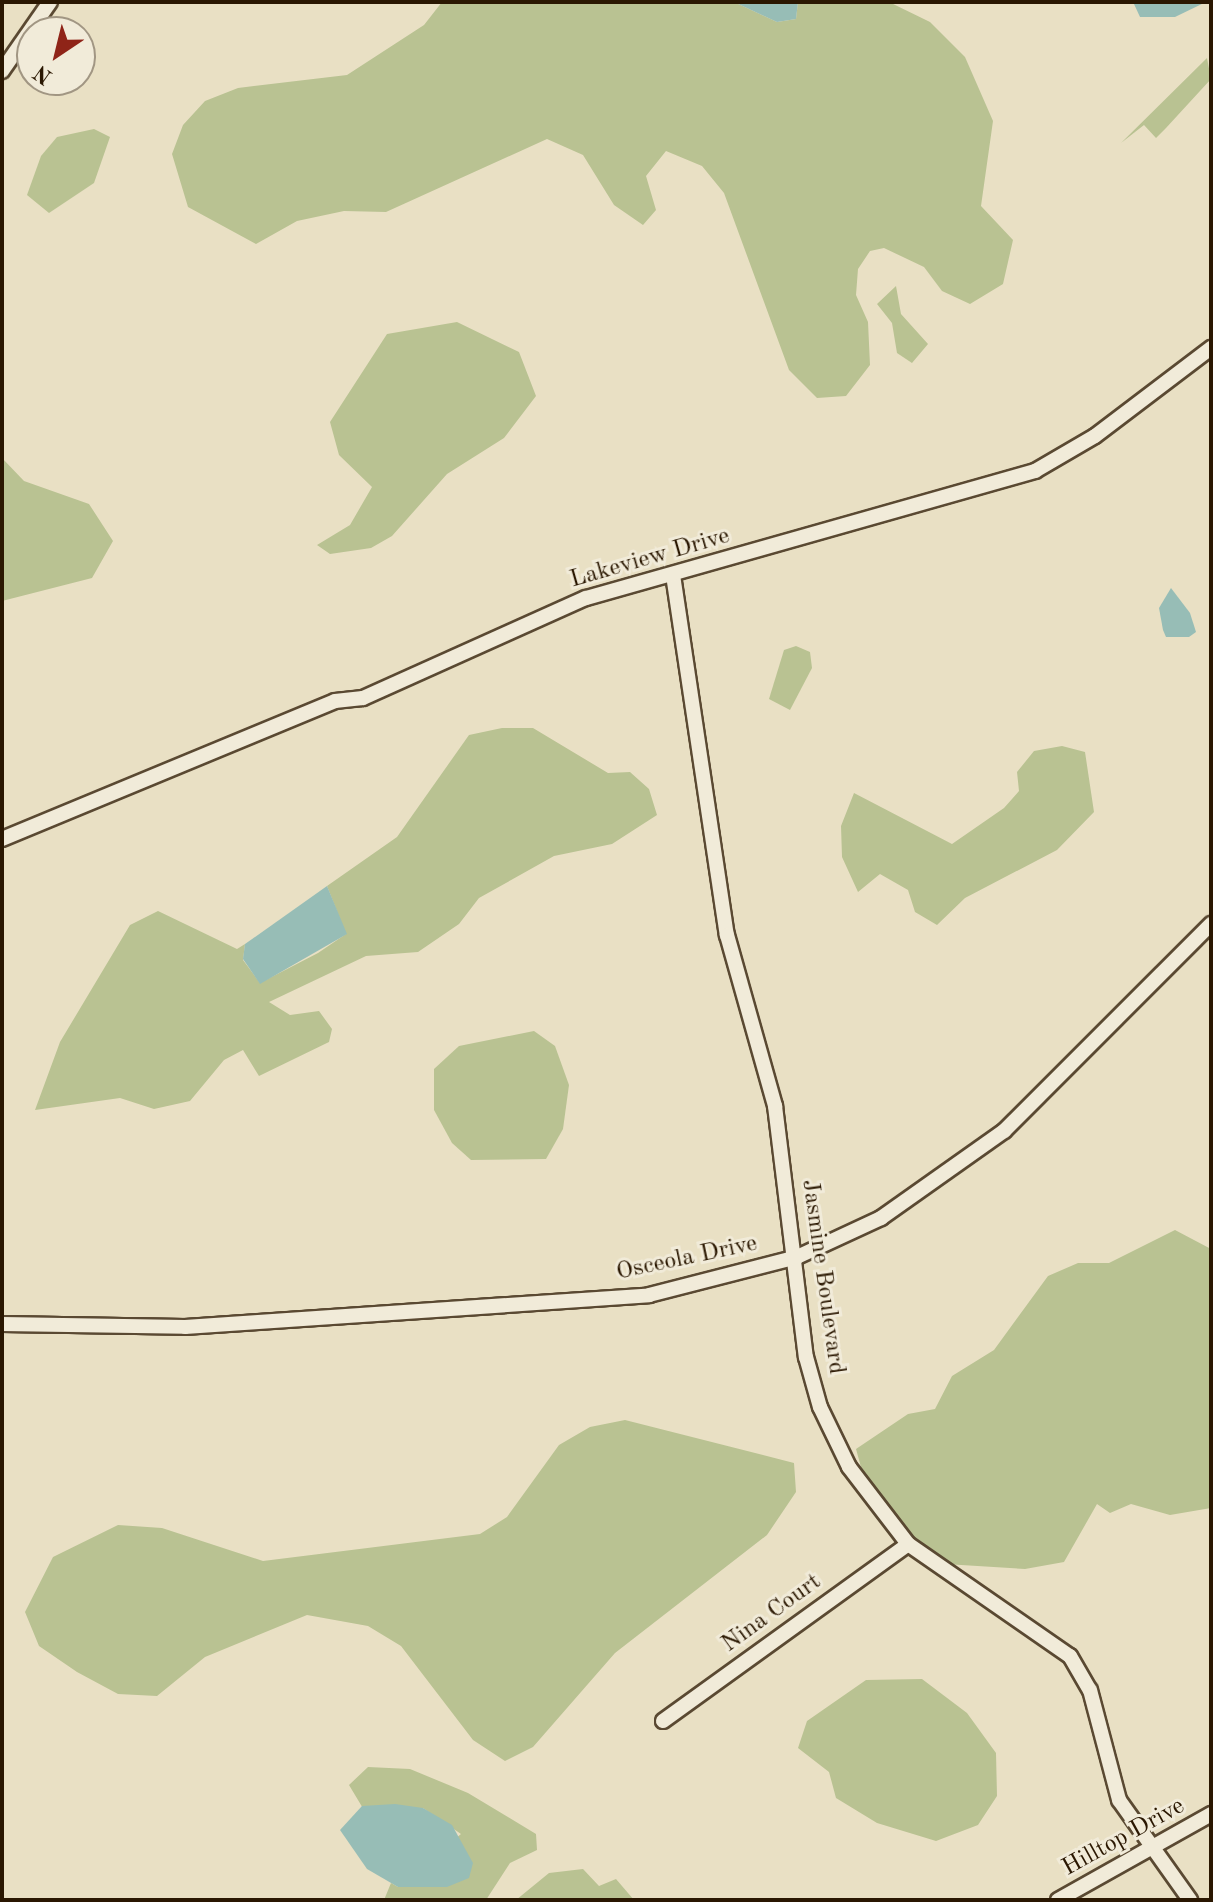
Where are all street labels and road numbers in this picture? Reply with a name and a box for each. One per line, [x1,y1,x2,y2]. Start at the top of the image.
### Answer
street label: Lakeview Drive [567,522,733,596]
street label: Jasmine Boulevard [794,1178,850,1376]
street label: Osceola Drive [614,1230,760,1288]
street label: Nina Court [717,1568,827,1660]
street label: Hilltop Drive [1058,1793,1190,1883]

